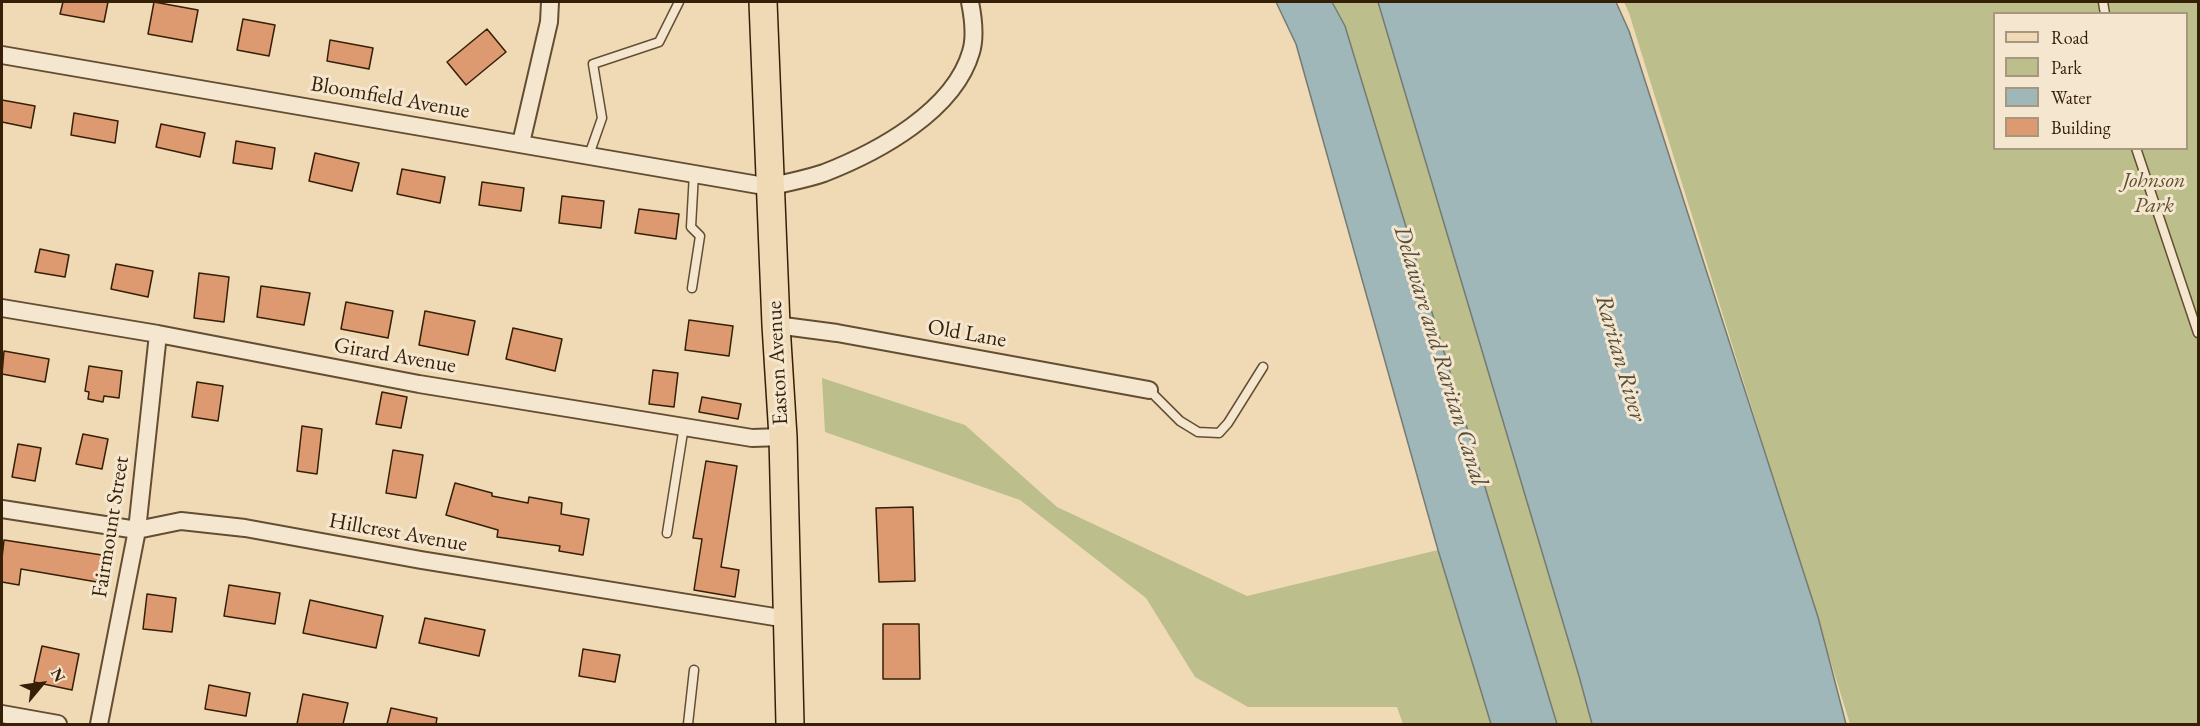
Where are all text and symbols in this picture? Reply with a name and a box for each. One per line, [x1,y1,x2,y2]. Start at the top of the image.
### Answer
legend [1993,12,2188,150]
text: Road [2051,26,2089,49]
text: Park [2051,56,2082,79]
street label: Bloomfield Avenue [308,71,472,125]
text: Water [2051,86,2092,109]
text: Building [2051,116,2111,139]
park label: Johnson Park [2123,168,2185,220]
water label: Delaware and Raritan Canal [1387,222,1493,490]
water label: Raritan River [1588,291,1652,425]
street label: Easton Avenue [762,300,794,426]
street label: Old Lane [926,314,1008,354]
street label: Girard Avenue [332,332,458,380]
street label: Fairmount Street [87,454,135,600]
street label: Hillcrest Avenue [327,508,469,558]
north arrow [12,654,72,714]
text: N [46,664,71,686]

